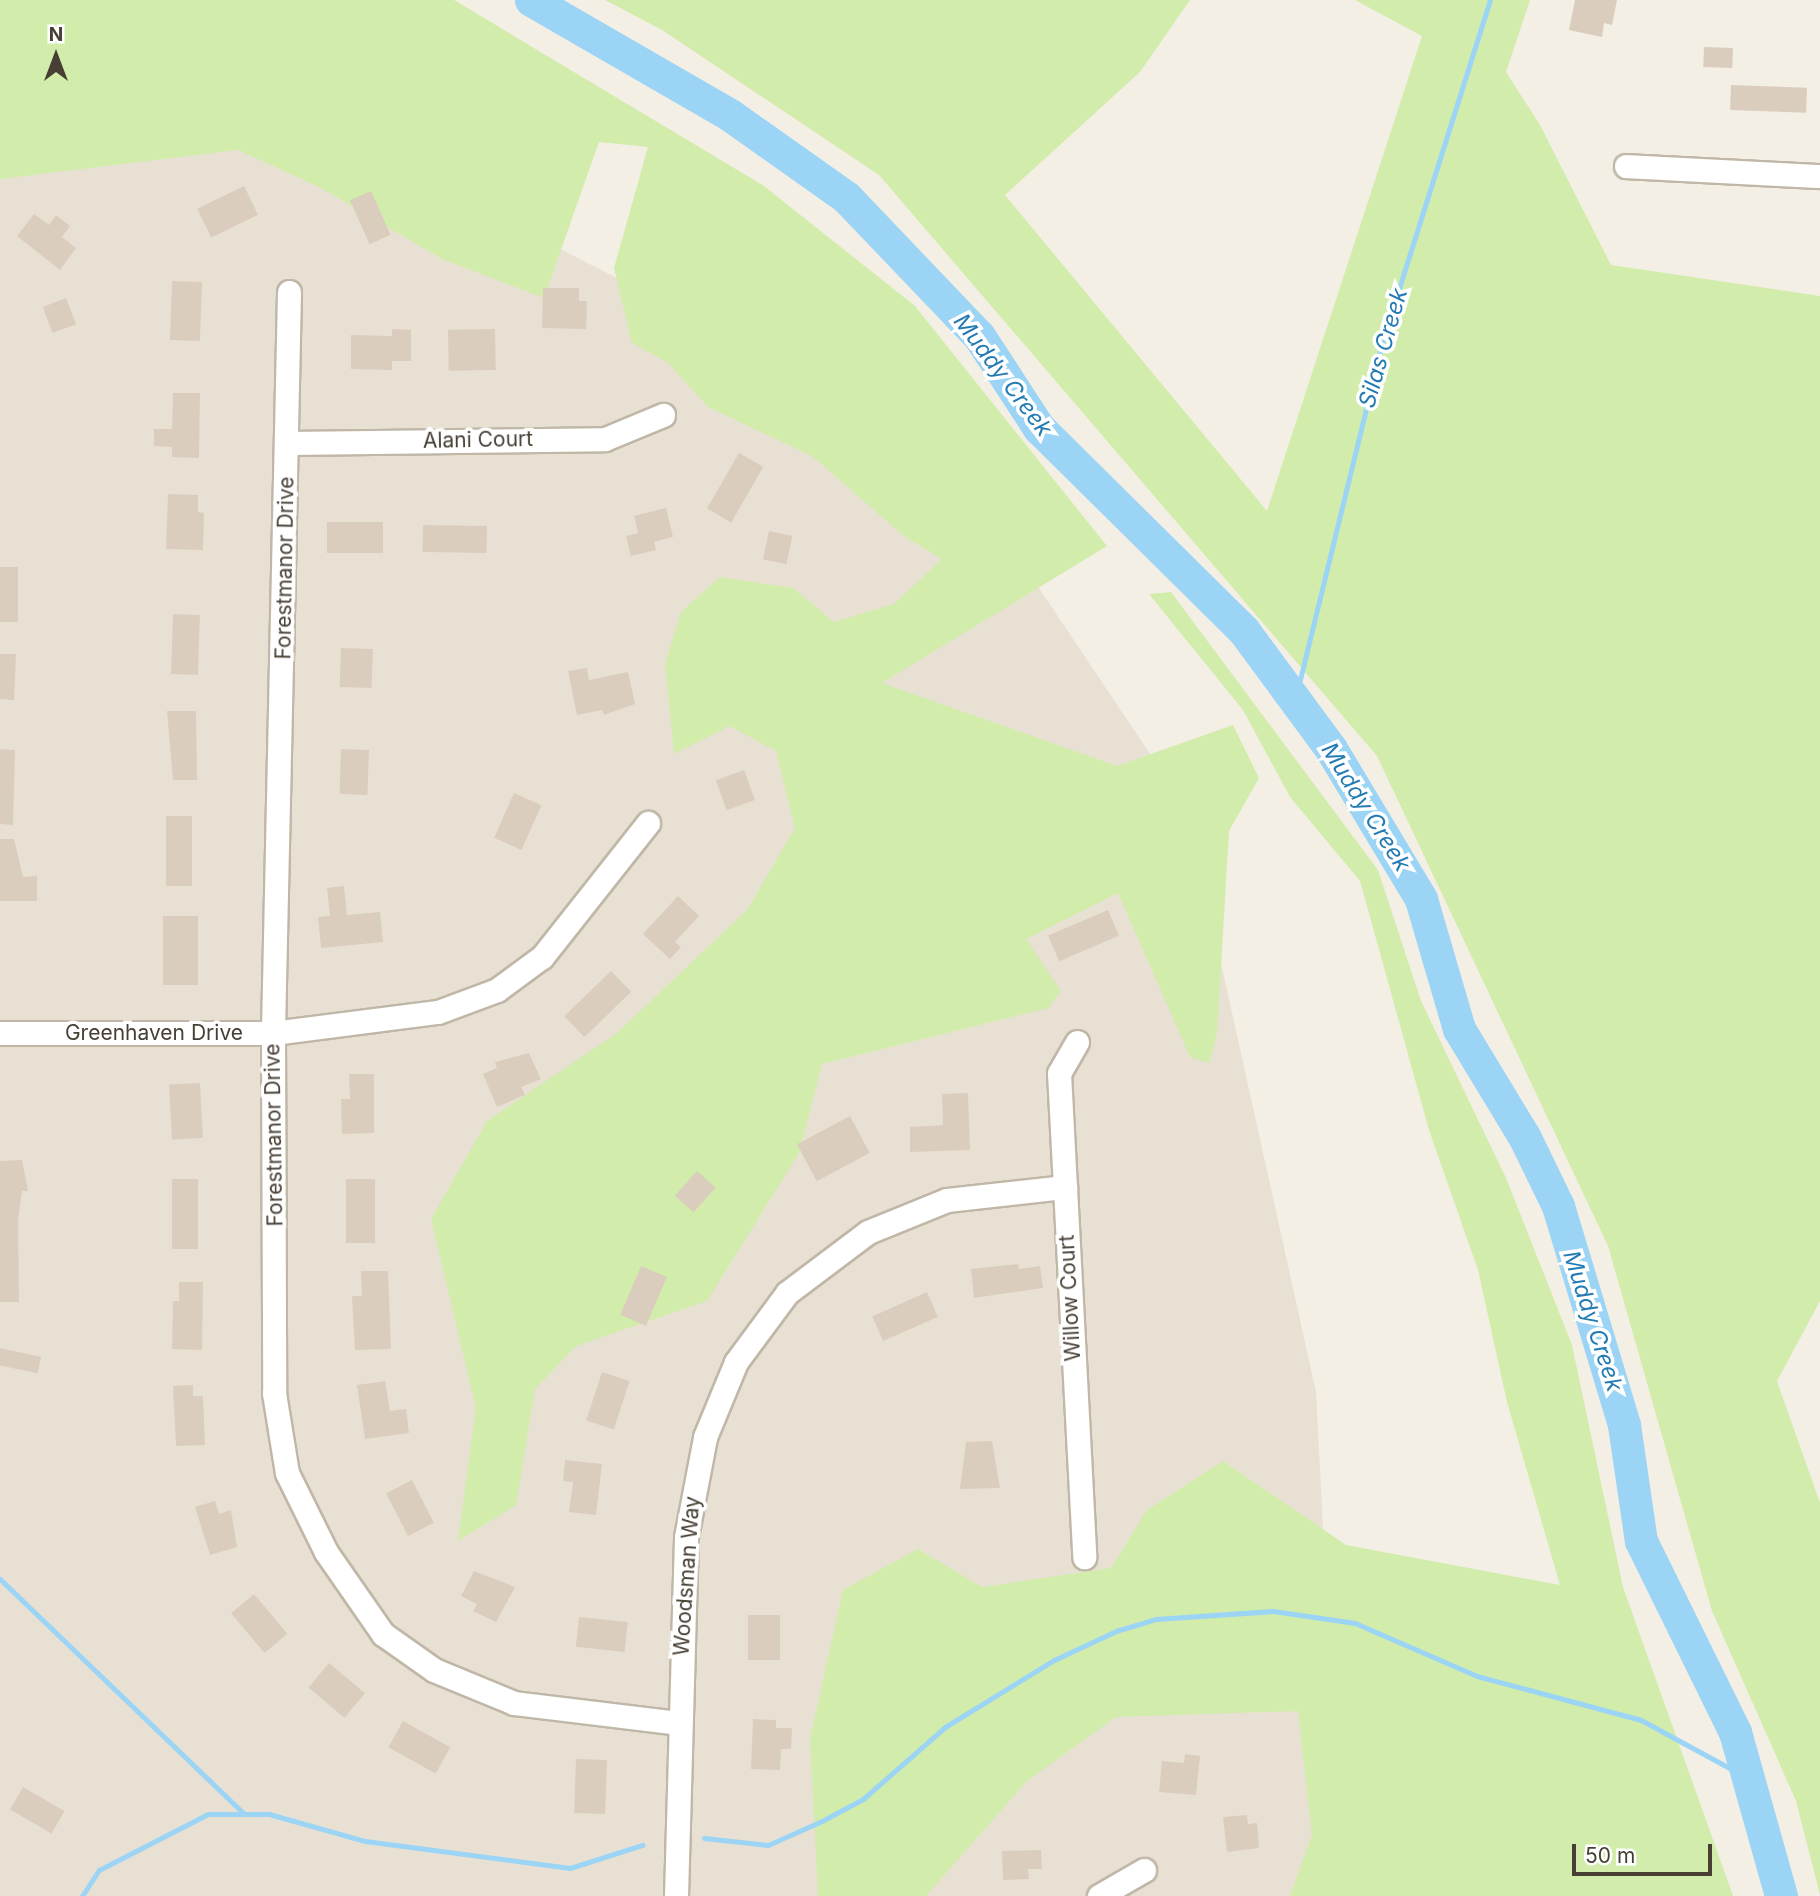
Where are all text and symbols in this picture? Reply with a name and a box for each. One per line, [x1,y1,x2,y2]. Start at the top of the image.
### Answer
north arrow [21,21,91,91]
text: N [49,23,63,46]
water label: Silas Creek [1353,285,1413,411]
water label: Muddy Creek [948,308,1058,442]
street label: Alani Court [423,426,533,454]
street label: Forestmanor Drive [271,476,299,660]
water label: Muddy Creek [1316,738,1416,876]
street label: Greenhaven Drive [65,1020,243,1046]
street label: Forestmanor Drive [260,1043,288,1227]
street label: Willow Court [1054,1234,1086,1362]
water label: Muddy Creek [1557,1247,1629,1395]
street label: Woodsman Way [669,1495,705,1657]
scale bar [1575,1829,1715,1873]
text: 50 m [1585,1843,1635,1868]

